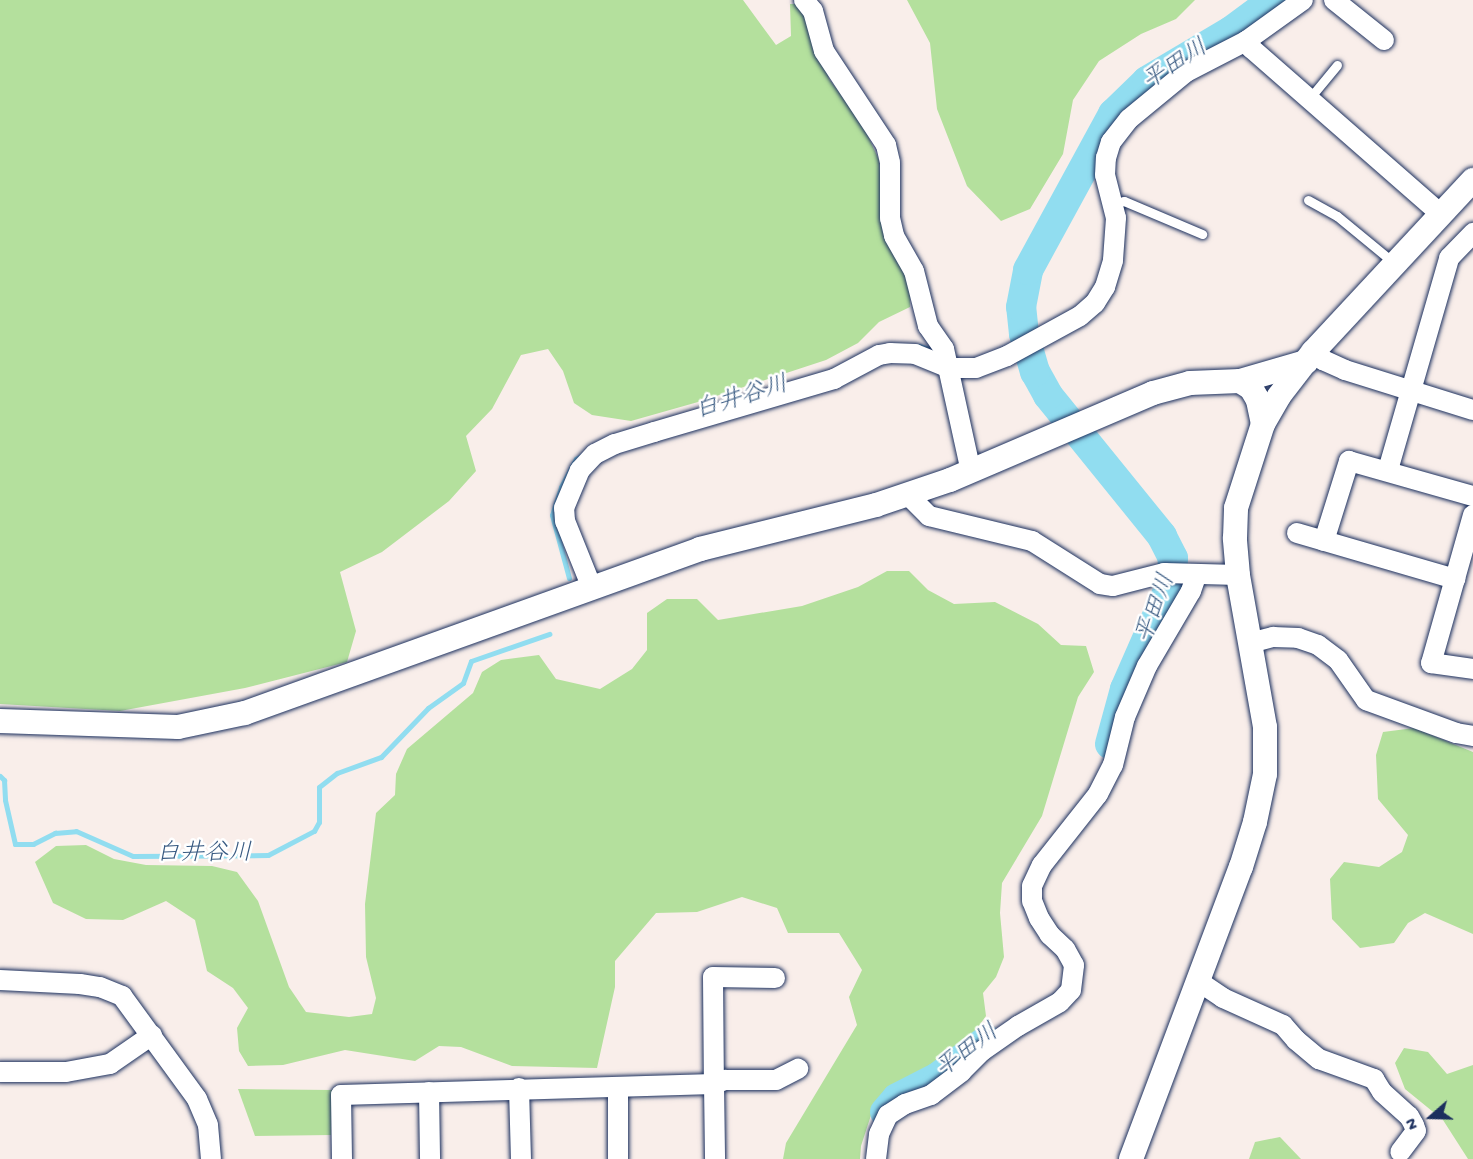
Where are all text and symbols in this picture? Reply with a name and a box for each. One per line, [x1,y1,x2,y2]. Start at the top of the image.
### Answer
water label: 平田川 [1138,34,1214,98]
water label: 白井谷川 [692,371,792,427]
water label: 平田川 [1131,570,1183,648]
water label: 白井谷川 [156,841,252,869]
water label: 平田川 [931,1019,1005,1085]
north arrow [1401,1087,1461,1147]
text: N [1403,1115,1424,1131]

